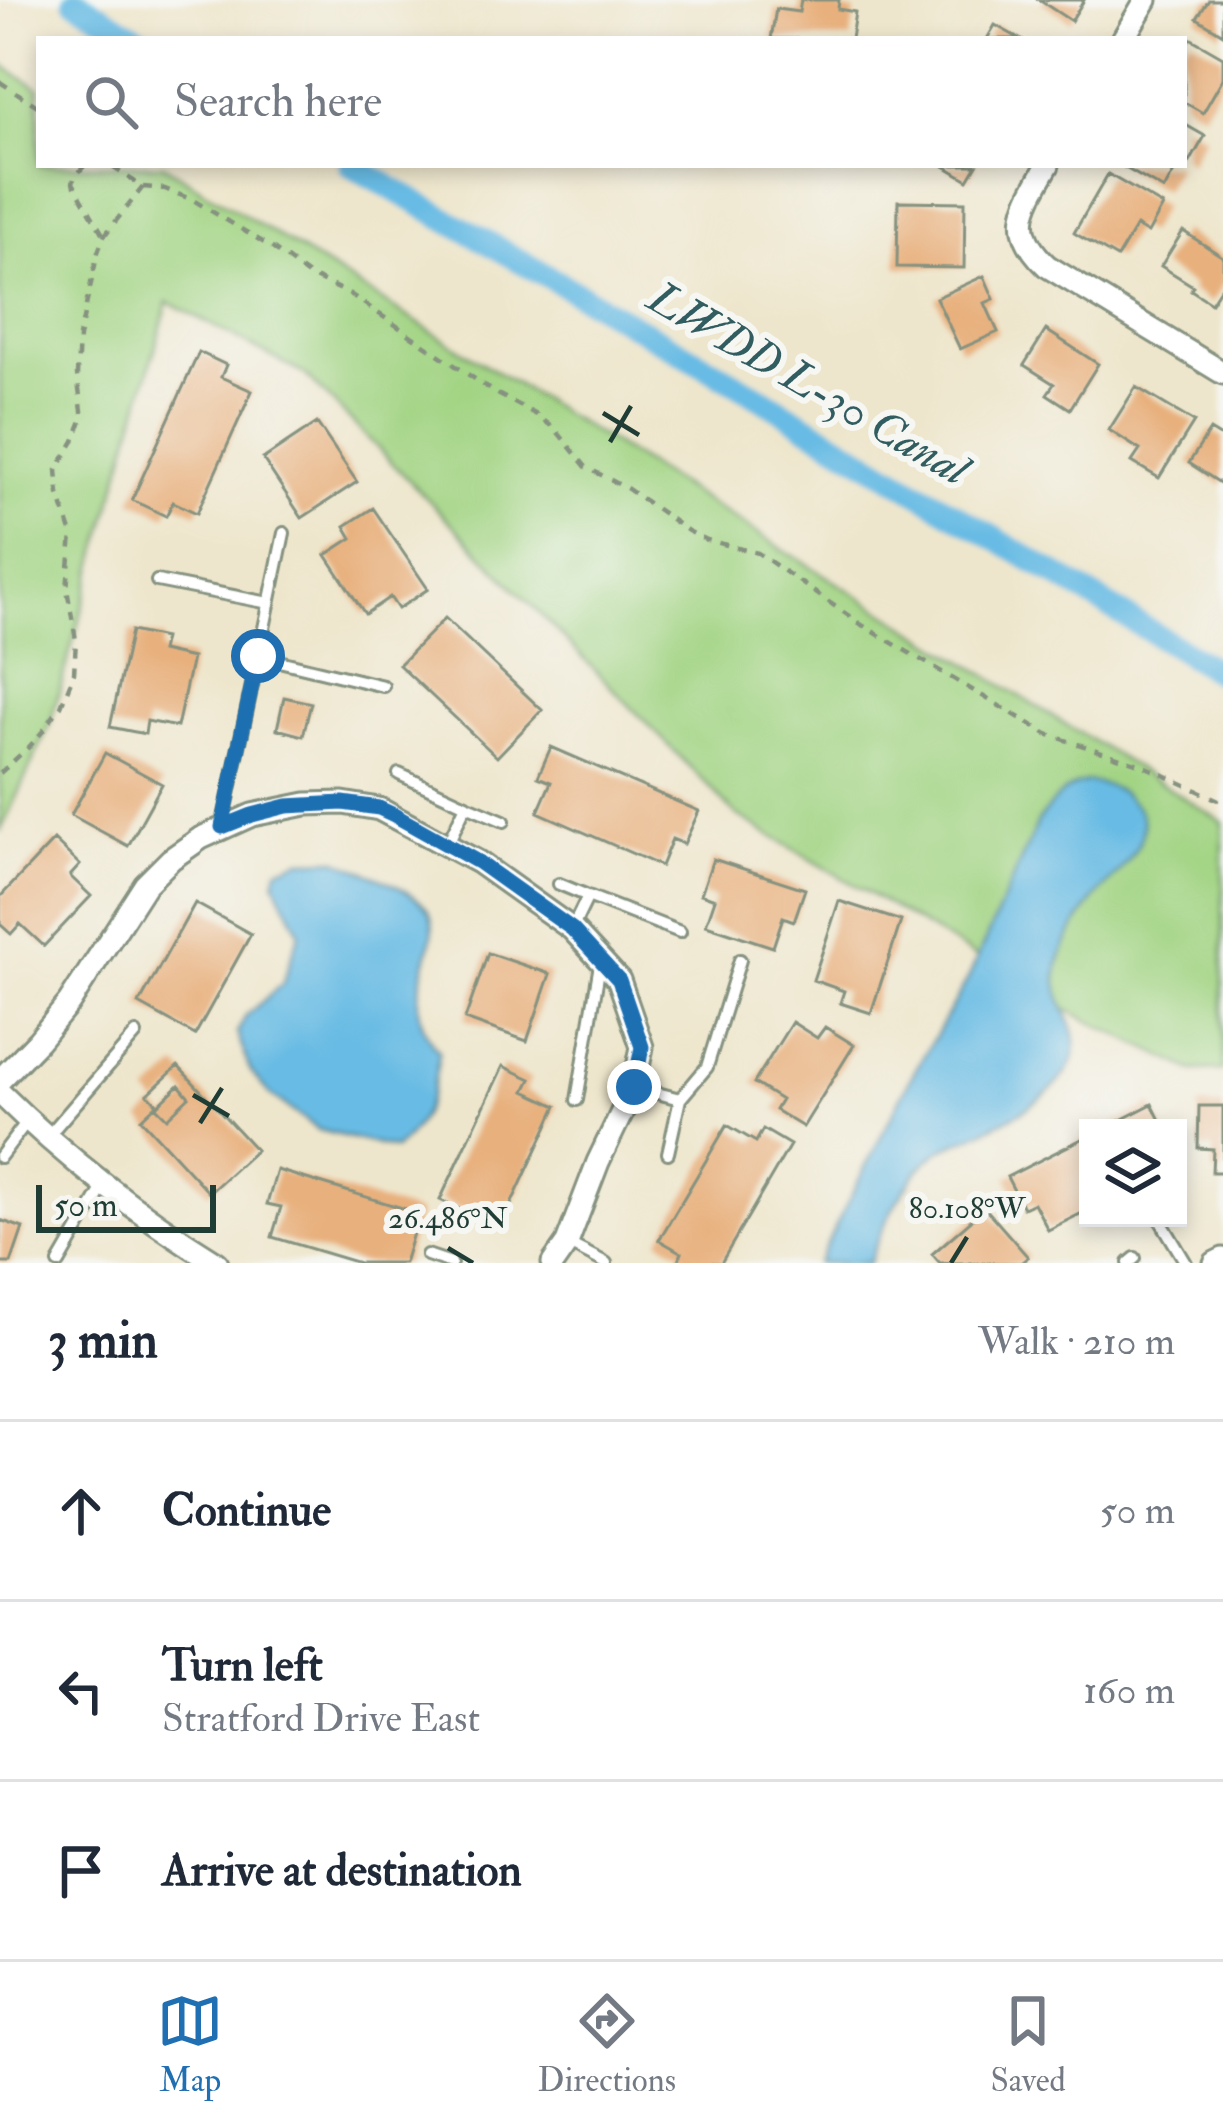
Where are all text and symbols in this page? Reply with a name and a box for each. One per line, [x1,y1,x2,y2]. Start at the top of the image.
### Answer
search box [36,36,1187,168]
icon: search [78,69,144,135]
text: Search here [174,74,382,130]
water label: LWDD L-30 Canal [636,269,981,500]
route start [231,629,285,683]
route end [607,1060,661,1114]
map controls [1079,1119,1187,1227]
button: layers [1079,1119,1187,1227]
scale bar [36,1179,216,1232]
text: 50 m [54,1185,118,1226]
text: 80.108°W [909,1190,1027,1227]
text: 26.486°N [388,1200,508,1237]
text: 3 min [48,1309,158,1373]
text: Walk · 210 m [978,1317,1175,1366]
icon: ahead [48,1478,114,1544]
text: Continue [162,1483,331,1539]
text: 50 m [1100,1486,1175,1535]
text: Turn left [162,1638,323,1694]
icon: left [48,1658,114,1724]
text: 160 m [1083,1666,1175,1715]
text: Stratford Drive East [162,1694,480,1743]
icon: arrive [48,1838,114,1904]
text: Arrive at destination [162,1843,522,1899]
tab: Map [157,1988,223,2101]
tab: Directions [538,1988,676,2101]
tab: Saved [990,1988,1066,2101]

